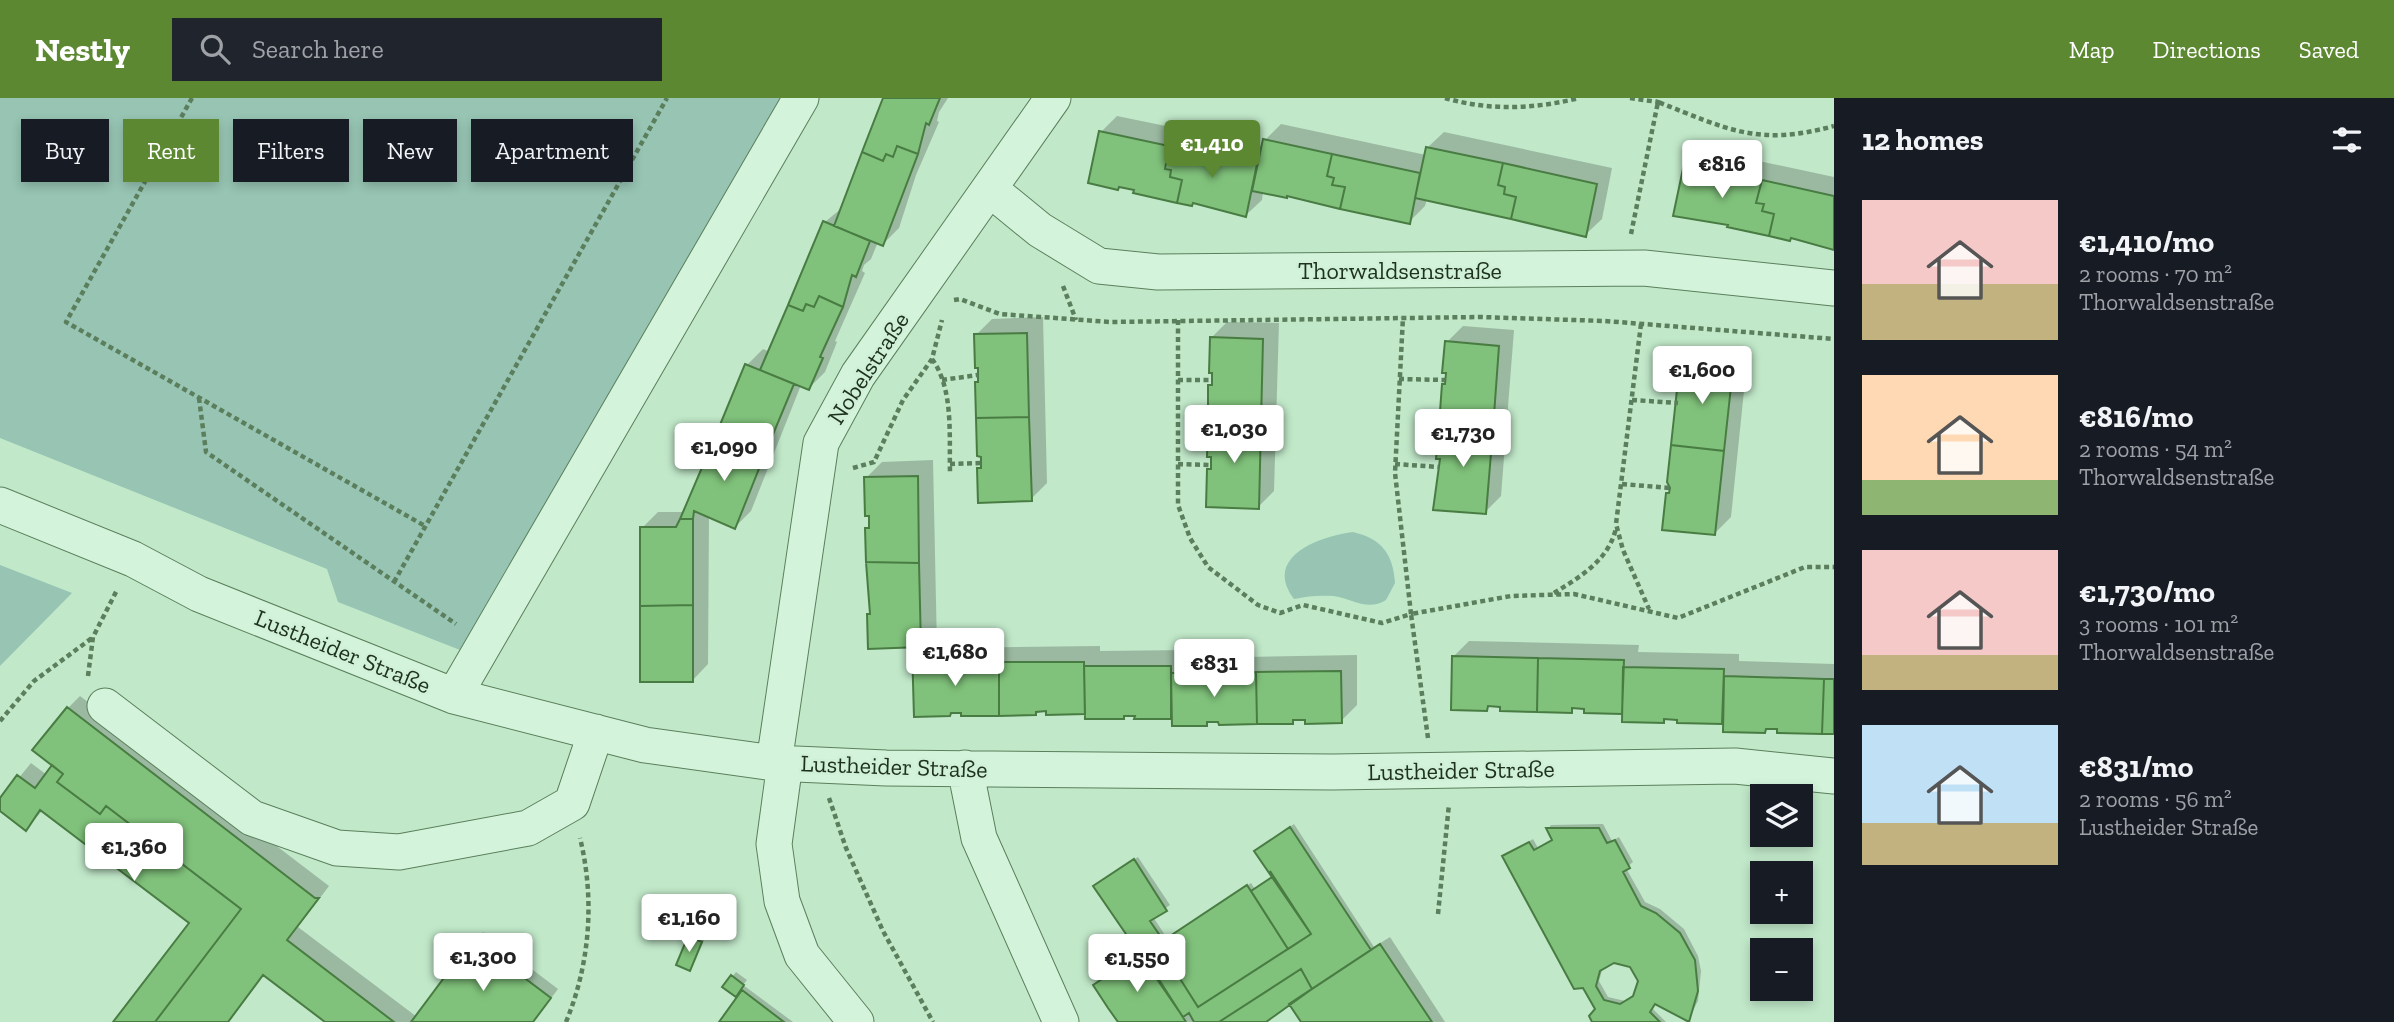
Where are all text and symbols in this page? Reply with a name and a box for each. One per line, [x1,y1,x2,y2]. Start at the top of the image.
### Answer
search box [172,18,662,81]
text: Nestly [35,30,130,69]
icon: search [196,30,234,68]
text: Search here [252,33,384,65]
text: Map [2069,35,2115,64]
text: Directions [2153,35,2261,64]
text: Saved [2299,35,2359,64]
chip: Buy [21,119,109,182]
chip: Rent [123,119,219,182]
chip: Filters [233,119,349,182]
chip: New [363,119,457,182]
chip: Apartment [471,119,633,182]
pin: €1,410 [1155,120,1269,180]
icon: filters [2328,121,2366,159]
text: 12 homes [1862,122,1984,158]
text: €1,410 [1180,129,1244,157]
pin: €816 [1681,140,1763,200]
text: €816 [1698,149,1746,177]
text: €1,410/mo [2079,224,2214,260]
icon: home [1918,228,2002,312]
street label: Thorwaldsenstraße [1298,256,1502,285]
text: 2 rooms · 70 m² [2079,260,2232,288]
text: Thorwaldsenstraße [2079,288,2274,316]
street label: Nobelstraße [821,306,915,430]
pin: €1,600 [1645,346,1759,406]
text: €1,600 [1669,355,1735,383]
text: €816/mo [2079,399,2194,435]
icon: home [1918,403,2002,487]
pin: €1,030 [1177,406,1291,465]
pin: €1,730 [1406,410,1520,469]
text: €1,030 [1201,414,1267,442]
text: €1,730 [1431,418,1495,446]
pin: €1,090 [667,424,781,483]
text: €1,090 [691,432,757,460]
text: 2 rooms · 54 m² [2079,435,2232,463]
text: Thorwaldsenstraße [2079,463,2274,491]
text: €1,730/mo [2079,574,2215,610]
icon: home [1918,578,2002,662]
street label: Lustheider Straße [251,603,435,699]
text: 3 rooms · 101 m² [2079,610,2238,638]
pin: €1,680 [898,628,1012,688]
text: €1,680 [922,637,988,665]
text: Thorwaldsenstraße [2079,638,2274,666]
pin: €831 [1173,640,1255,699]
text: €831 [1190,648,1238,676]
street label: Lustheider Straße [800,748,988,784]
text: €831/mo [2079,749,2193,785]
icon: home [1918,753,2002,837]
street label: Lustheider Straße [1367,754,1555,786]
map controls [1750,784,1813,1001]
button: layers [1750,784,1813,847]
text: 2 rooms · 56 m² [2079,785,2232,813]
text: Lustheider Straße [2079,813,2258,841]
pin: €1,360 [77,824,191,883]
text: €1,360 [101,832,167,860]
button: + [1750,861,1813,924]
pin: €1,160 [632,894,746,954]
text: €1,160 [658,903,720,931]
pin: €1,300 [426,934,540,993]
pin: €1,550 [1080,934,1194,994]
button: − [1750,938,1813,1001]
text: €1,300 [450,942,516,970]
text: €1,550 [1104,943,1170,971]

